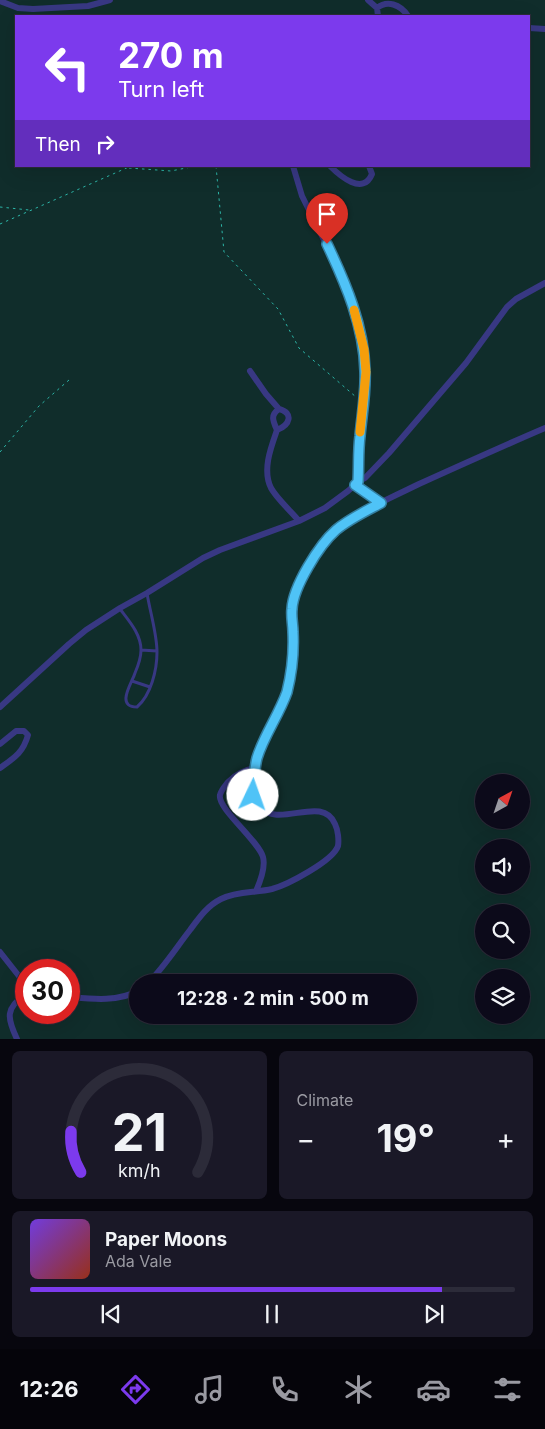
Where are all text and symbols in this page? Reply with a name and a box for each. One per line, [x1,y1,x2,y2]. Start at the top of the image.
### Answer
text: 270 m [118,34,224,76]
icon: left [35,35,100,100]
text: Turn left [118,76,204,102]
icon: right [91,130,119,158]
text: Then [35,133,81,156]
pin [306,193,348,244]
icon: arrive [313,200,341,228]
position arrow [226,768,278,820]
north arrow [475,774,530,829]
map controls [475,774,530,1024]
button: sound [475,839,530,894]
button: search [475,904,530,959]
speed limit sign: 30 [15,959,80,1024]
button: layers [475,969,530,1024]
text: 12:28 · 2 min · 500 m [177,987,369,1010]
text: Climate [297,1090,353,1110]
text: 21 [112,1101,167,1164]
text: 19° [376,1115,435,1161]
text: − [297,1122,315,1156]
text: + [496,1122,515,1156]
text: km/h [118,1160,160,1181]
text: Paper Moons [105,1228,227,1251]
text: Ada Vale [105,1251,172,1271]
icon: previous [97,1300,125,1328]
icon: pause [258,1300,286,1328]
icon: next [420,1300,448,1328]
icon: directions [118,1372,153,1407]
icon: music [192,1372,227,1407]
icon: phone [267,1372,302,1407]
icon: climate [341,1372,376,1407]
icon: car [416,1372,451,1407]
icon: filters [490,1372,525,1407]
text: 12:26 [20,1376,79,1402]

